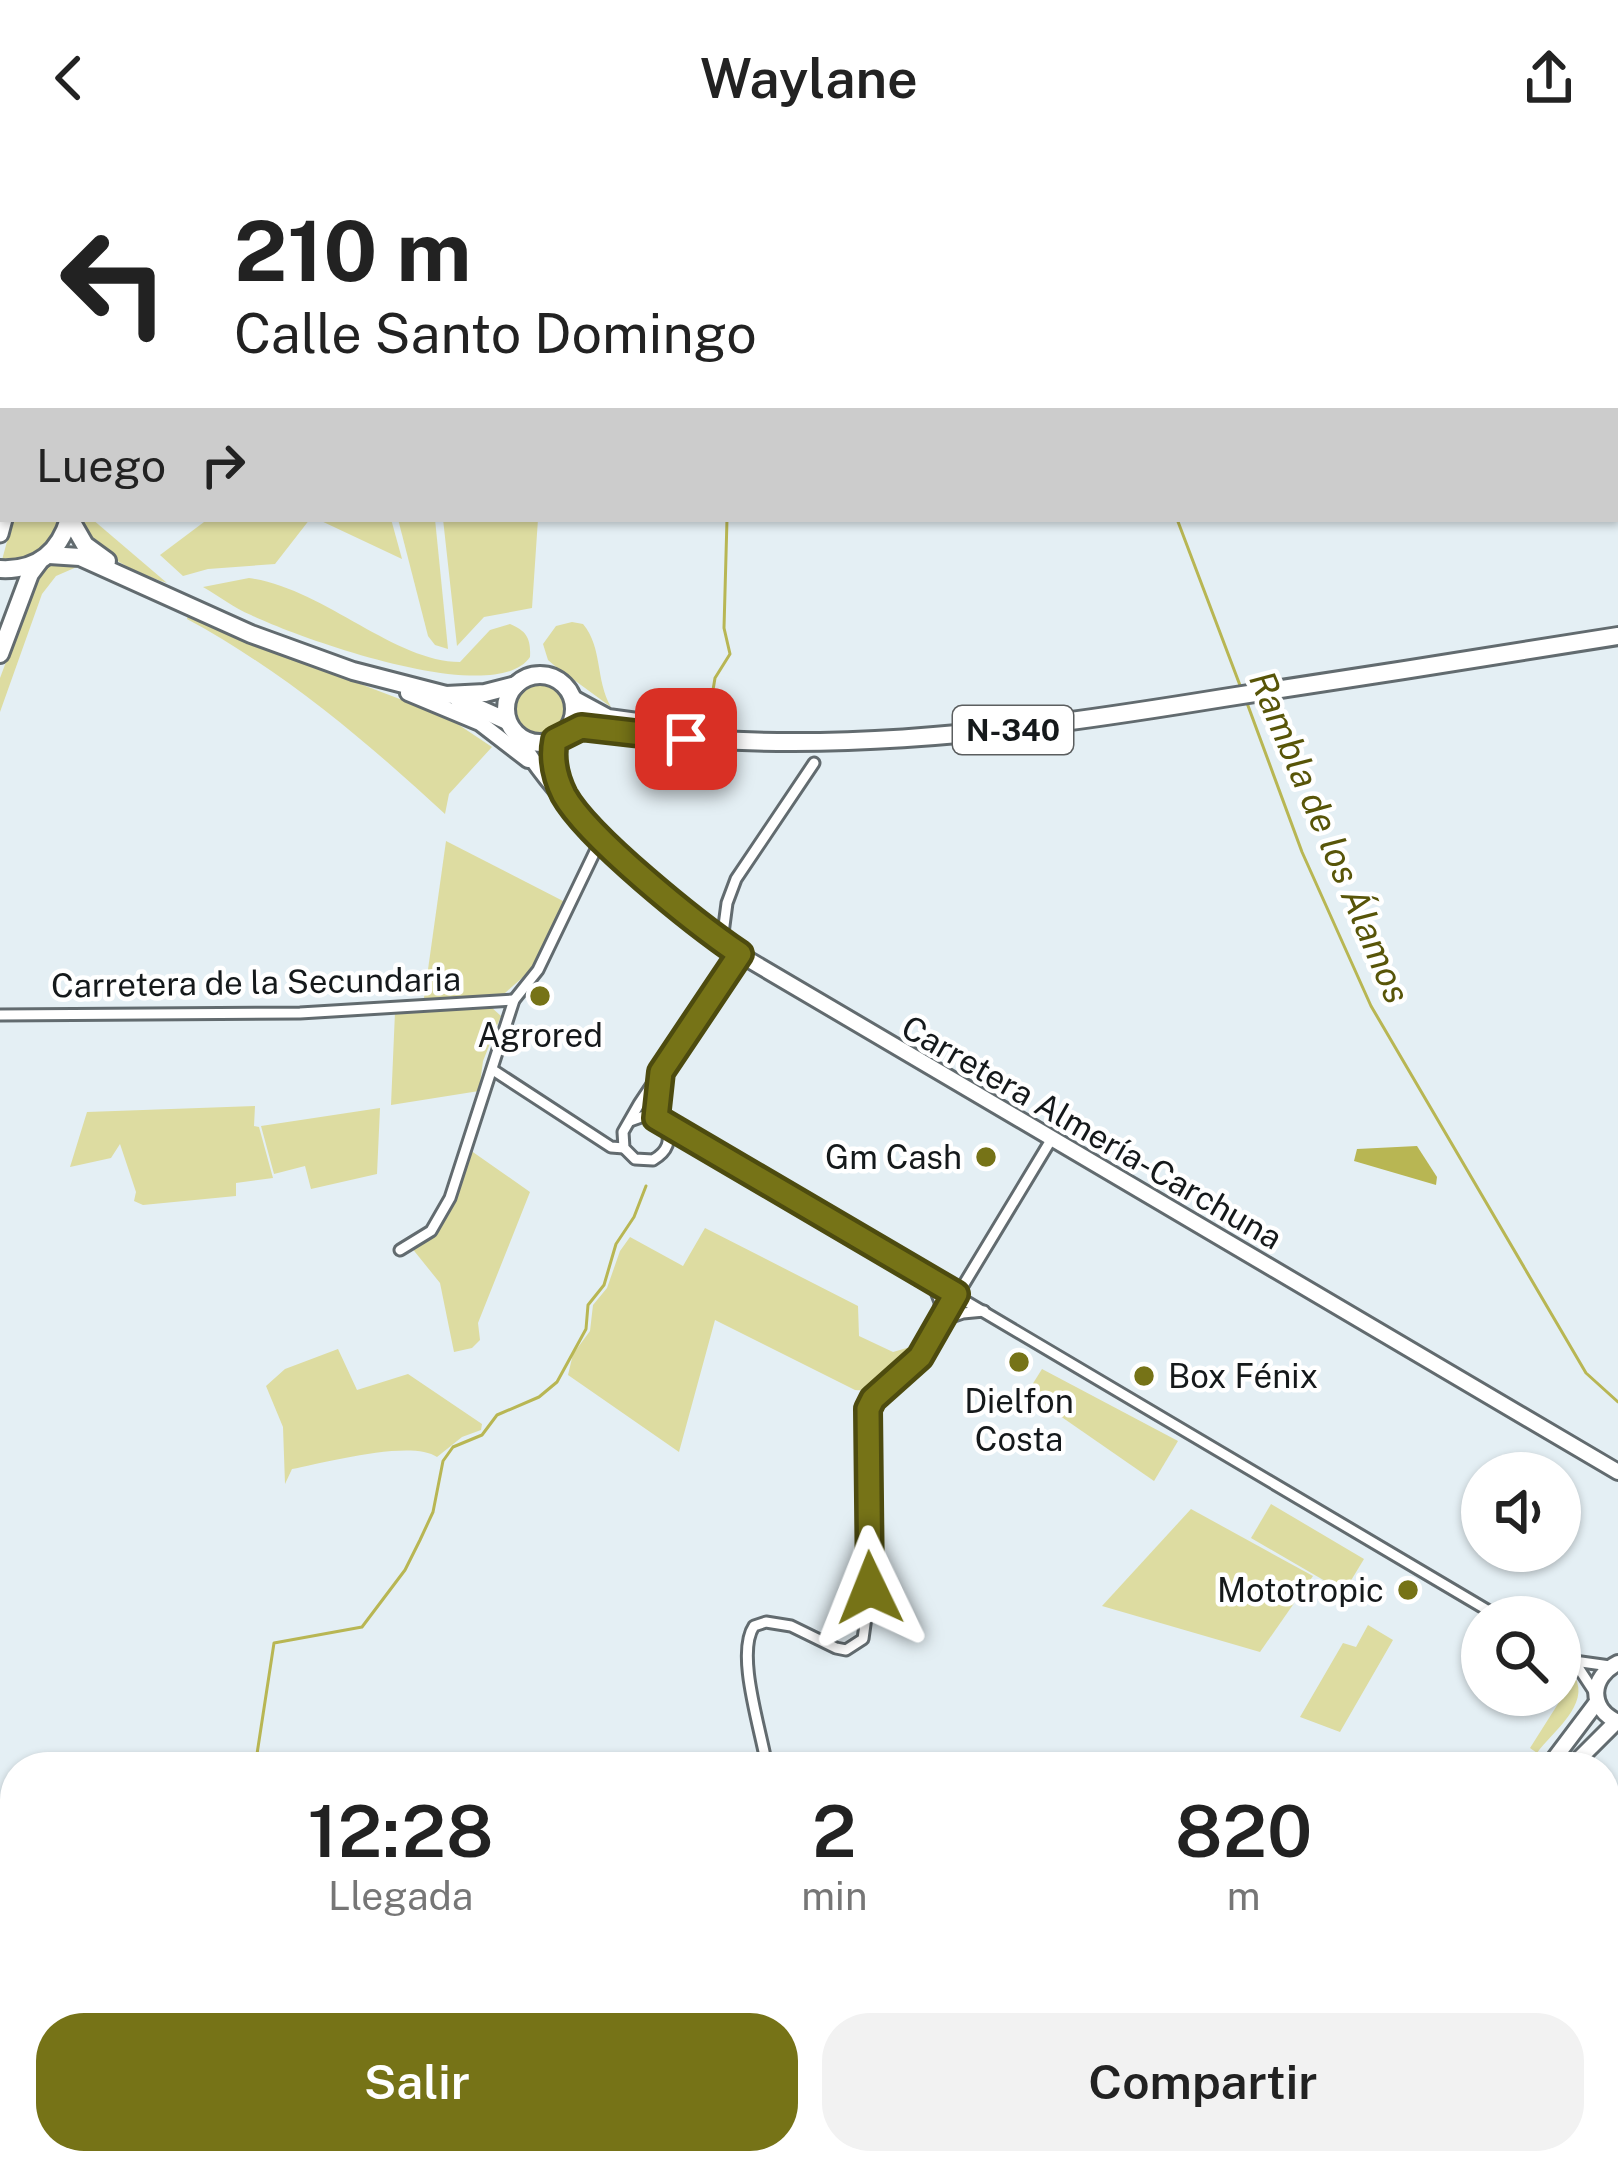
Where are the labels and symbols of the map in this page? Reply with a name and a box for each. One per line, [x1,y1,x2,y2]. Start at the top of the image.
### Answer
water label: Rambla de los Álamos [1241,665,1419,1009]
pin [635,688,737,790]
road number: N-340 [953,706,1073,754]
street label: Carretera de la Secundaria [51,959,461,1005]
marker: Agrored [527,983,553,1009]
street label: Carretera Almería-Carchuna [895,1007,1289,1257]
place label: Agrored [477,1016,603,1054]
place label: Gm Cash [825,1138,962,1176]
marker: Gm Cash [973,1144,999,1170]
marker: Dielfon Costa [1006,1349,1032,1375]
place label: Box Fénix [1168,1357,1318,1395]
marker: Box Fénix [1131,1363,1157,1389]
place label: Dielfon Costa [964,1382,1074,1458]
position arrow [807,1525,933,1651]
place label: Mototropic [1217,1571,1384,1609]
marker: Mototropic [1395,1577,1421,1603]

